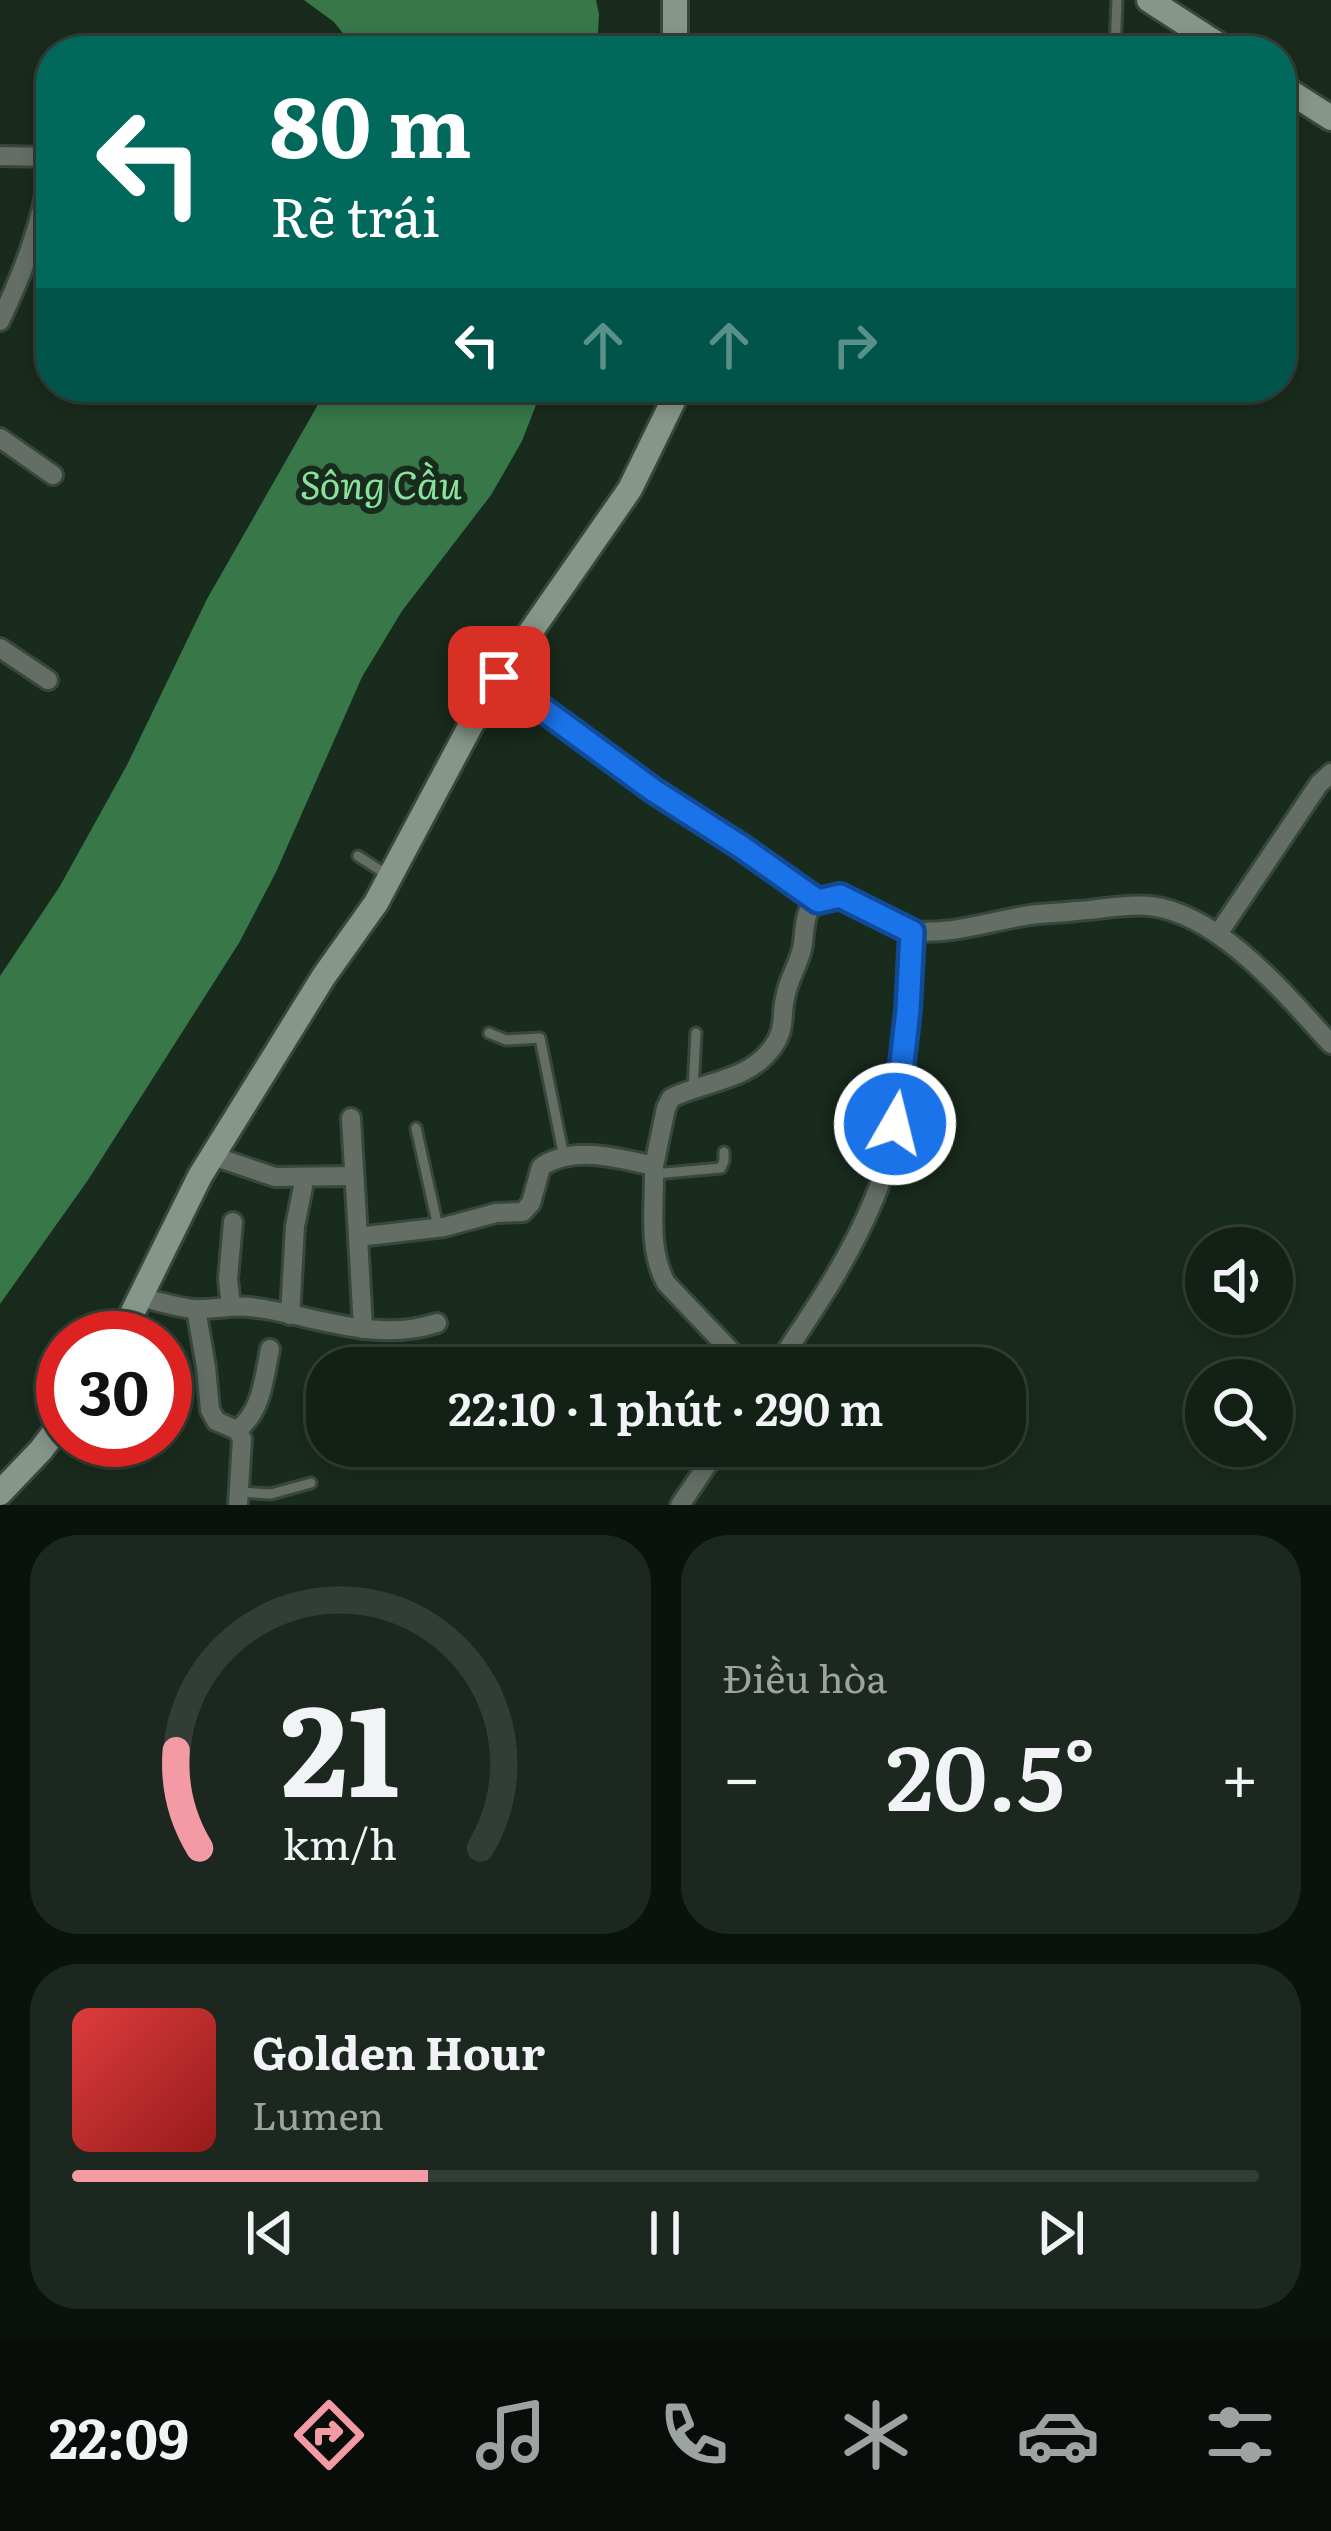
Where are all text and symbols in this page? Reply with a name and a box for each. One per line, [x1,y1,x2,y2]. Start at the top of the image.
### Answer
text: 80 m [270,59,472,184]
icon: left [72,84,228,240]
text: Rẽ trái [270,173,440,254]
icon: left [444,312,510,378]
icon: ahead [570,312,636,378]
icon: ahead [696,312,762,378]
icon: right [822,312,888,378]
water label: Sông Cầu [300,453,462,511]
pin [448,626,550,728]
icon: arrive [466,644,532,710]
position arrow [832,1061,958,1187]
map controls [1185,1227,1293,1467]
button: sound [1185,1227,1293,1335]
speed limit sign: 30 [36,1311,192,1467]
button: search [1185,1359,1293,1467]
text: 22:10 · 1 phút · 290 m [448,1373,884,1440]
text: Điều hòa [723,1647,887,1705]
text: 21 [281,1650,400,1835]
text: 20.5° [886,1705,1095,1839]
text: − [723,1724,761,1822]
text: + [1221,1724,1259,1822]
text: km/h [283,1809,397,1872]
text: Golden Hour [252,2017,545,2084]
text: Lumen [252,2084,384,2142]
icon: previous [237,2200,303,2266]
icon: pause [632,2200,698,2266]
icon: next [1028,2200,1094,2266]
icon: directions [287,2393,371,2477]
icon: music [469,2393,553,2477]
icon: phone [652,2393,736,2477]
icon: climate [834,2393,918,2477]
icon: car [1016,2393,1100,2477]
icon: filters [1198,2393,1282,2477]
text: 22:09 [49,2395,189,2476]

